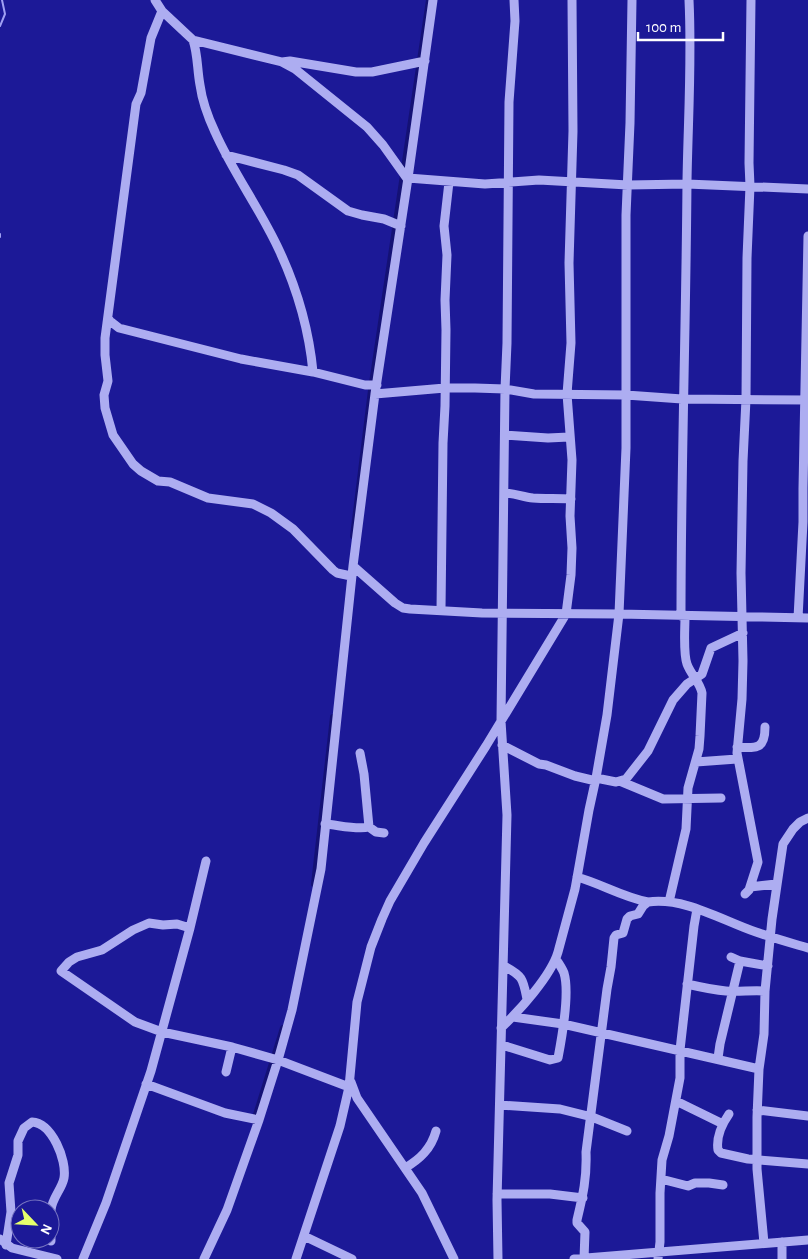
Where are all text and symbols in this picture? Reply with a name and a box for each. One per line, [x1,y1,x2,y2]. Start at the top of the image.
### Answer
scale bar [638,10,723,42]
text: 100 m [646,20,681,35]
north arrow [10,1199,60,1249]
text: N [37,1222,54,1236]

